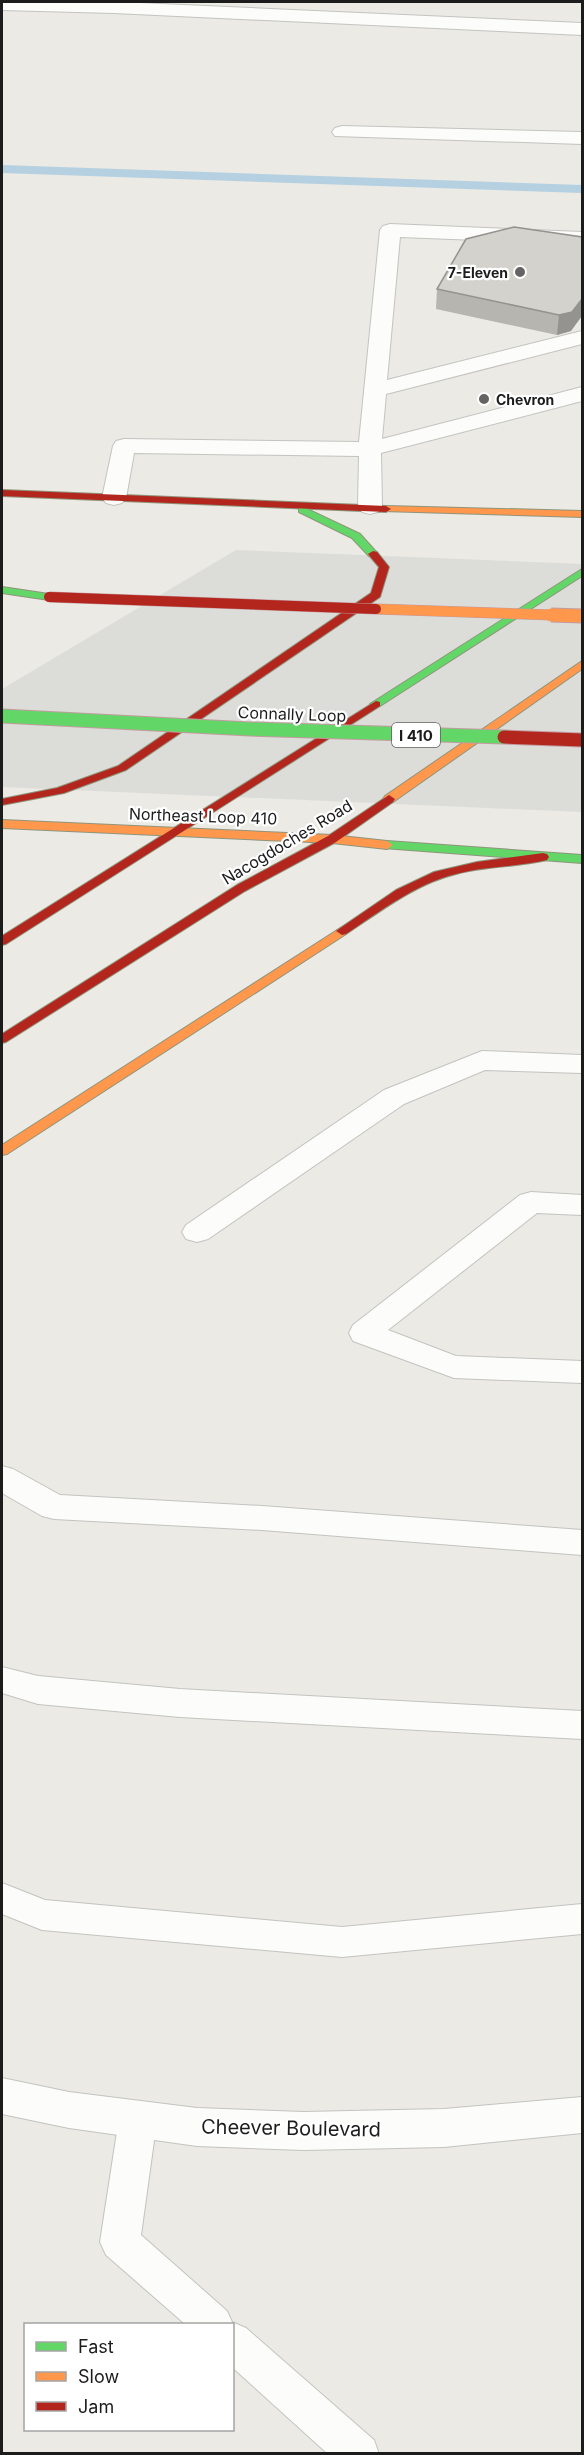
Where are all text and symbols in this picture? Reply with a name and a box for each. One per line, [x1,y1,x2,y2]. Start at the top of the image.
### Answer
place label: 7-Eleven [448,264,508,281]
marker: 7-Eleven [513,265,527,279]
place label: Chevron [496,391,554,408]
marker: Chevron [477,392,491,406]
street label: Connally Loop [237,702,347,726]
road number: I 410 [392,723,440,747]
street label: Nacogdoches Road [218,795,356,889]
street label: Northeast Loop 410 [128,803,278,829]
street label: Cheever Boulevard [201,2114,381,2142]
legend [24,2323,234,2431]
text: Fast [78,2336,114,2357]
text: Slow [78,2366,119,2387]
text: Jam [78,2396,114,2417]

